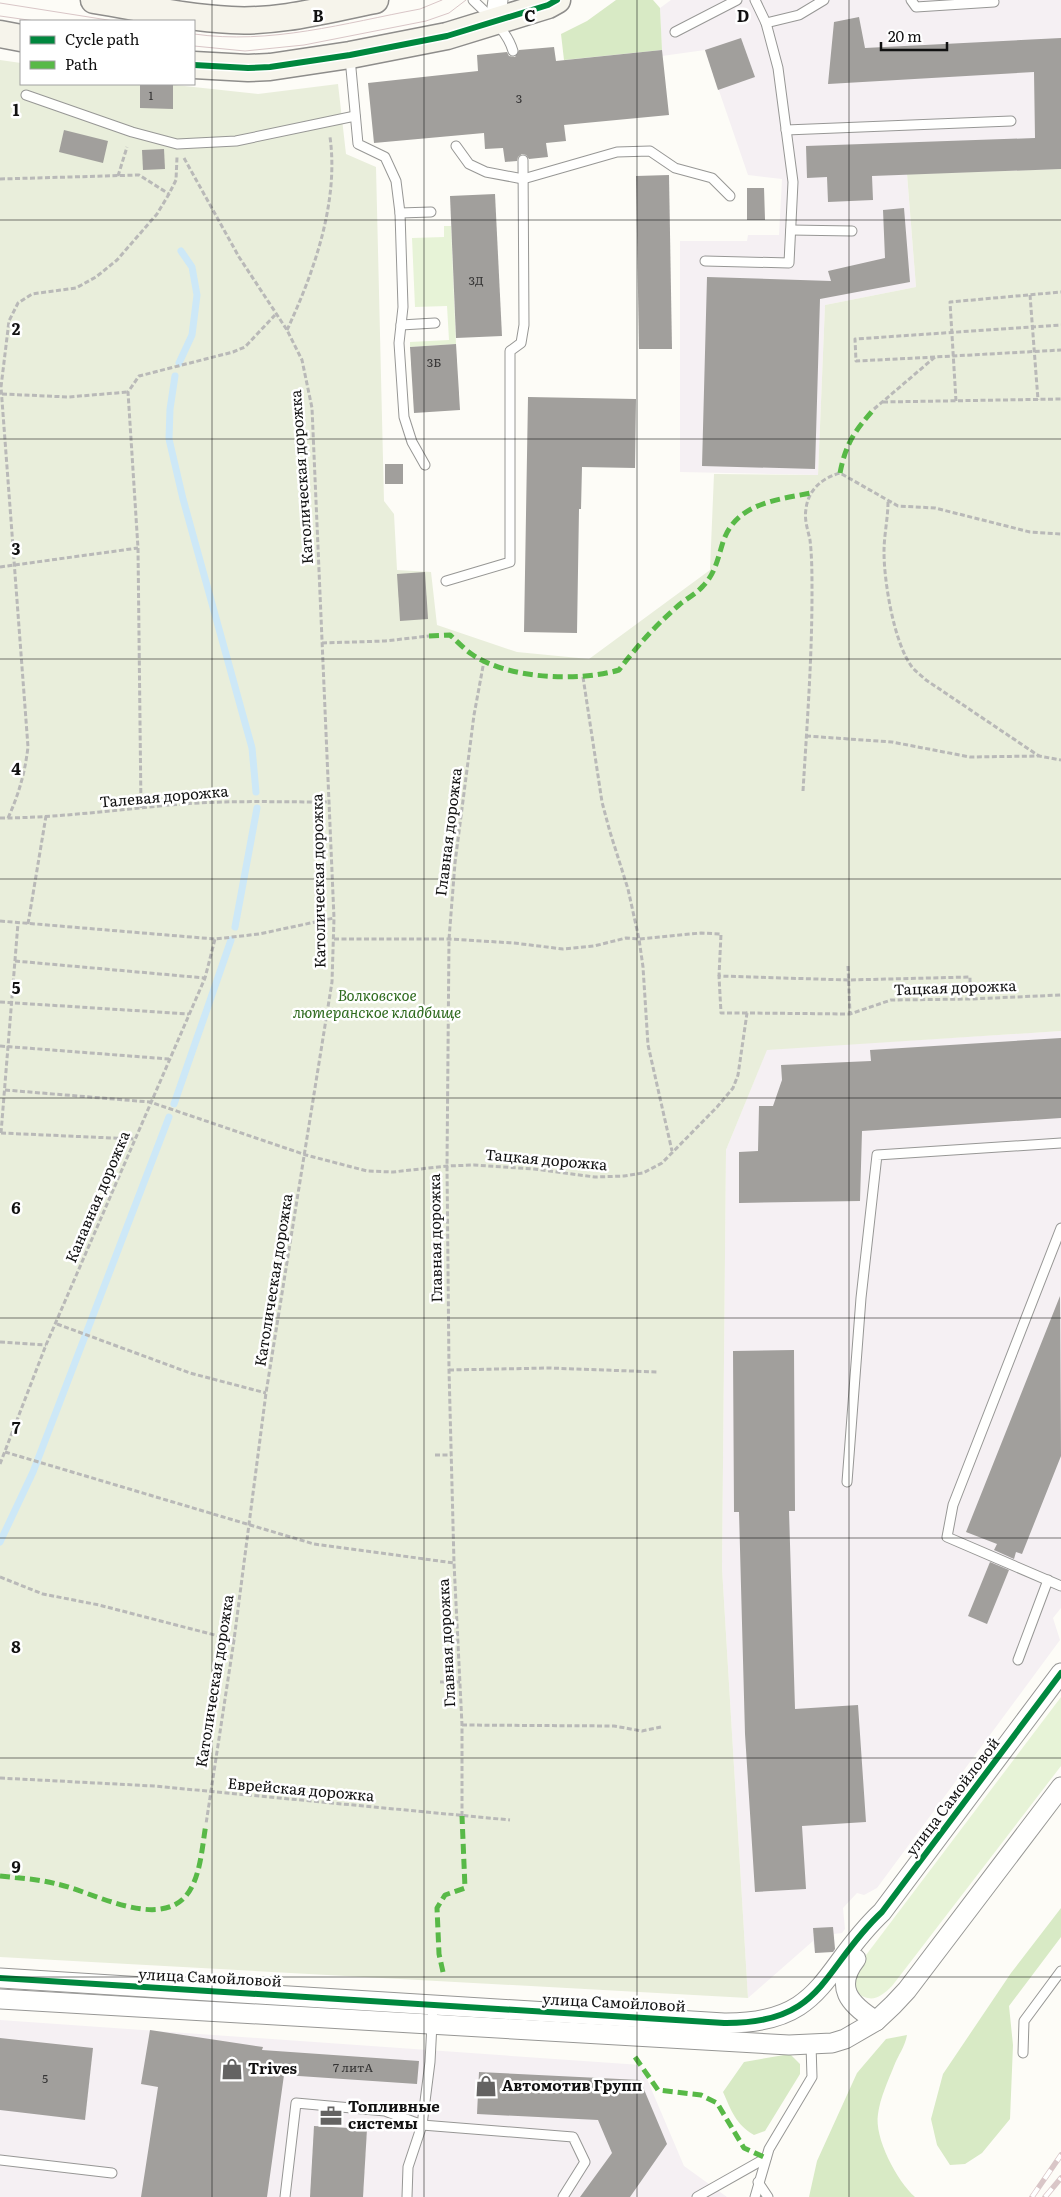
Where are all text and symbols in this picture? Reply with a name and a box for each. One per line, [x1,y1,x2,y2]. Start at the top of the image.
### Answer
text: B [312,3,324,27]
text: C [524,3,536,27]
text: D [737,3,749,27]
legend [20,20,195,85]
scale bar [881,20,947,52]
text: 20 m [888,24,922,47]
text: Cycle path [65,27,140,50]
text: Path [65,52,98,75]
house number: 1 [149,86,154,104]
house number: 3 [516,89,522,107]
text: 1 [13,97,20,121]
house number: 3Д [468,271,484,289]
text: 2 [12,316,21,340]
house number: 3Б [427,353,441,371]
street label: Католическая дорожка [283,388,318,565]
text: 3 [12,536,21,560]
text: 4 [11,756,21,780]
street label: Главная дорожка [428,765,467,897]
street label: Талевая дорожка [98,778,230,813]
street label: Католическая дорожка [304,792,331,969]
street label: Тацкая дорожка [893,973,1018,1000]
text: 5 [12,975,21,999]
park label: Волковское лютеранское кладбище [293,983,461,1023]
street label: Канавная дорожка [58,1126,135,1266]
street label: Тацкая дорожка [484,1142,609,1175]
street label: Главная дорожка [422,1172,447,1303]
street label: Католическая дорожка [247,1191,298,1368]
text: 6 [11,1195,21,1219]
text: 7 [12,1415,21,1439]
street label: Главная дорожка [431,1577,460,1708]
street label: Католическая дорожка [188,1592,239,1769]
text: 8 [11,1634,21,1658]
street label: улица Самойловой [899,1732,1004,1860]
street label: Еврейская дорожка [227,1771,376,1806]
text: 9 [11,1854,21,1878]
street label: улица Самойловой [138,1961,282,1992]
street label: улица Самойловой [542,1986,686,2017]
shop icon: Trives [219,2056,245,2082]
place label: Trives [248,2056,298,2079]
house number: 7 литА [333,2058,373,2076]
house number: 5 [42,2069,48,2087]
shop icon: Автомотив Групп [473,2073,499,2099]
place label: Автомотив Групп [502,2073,642,2096]
place label: Топливные системы [348,2094,440,2134]
office icon: Топливные системы [318,2103,344,2129]

